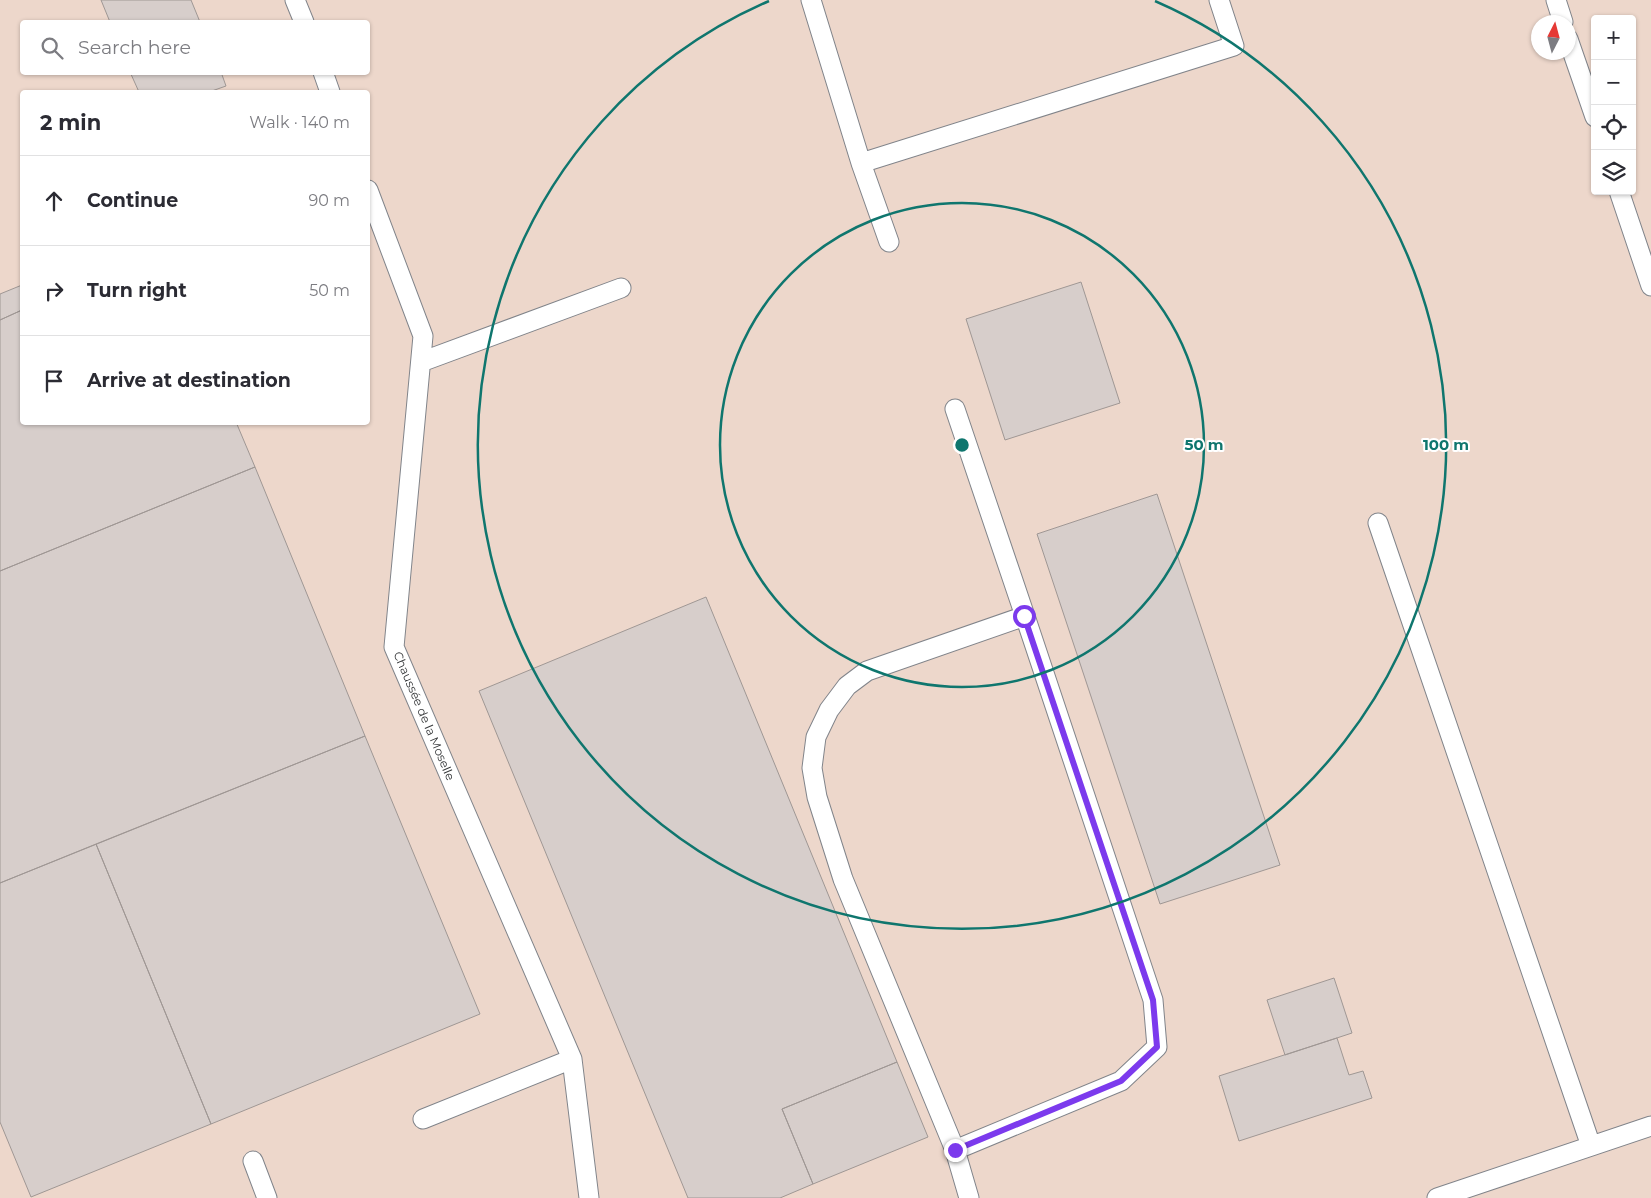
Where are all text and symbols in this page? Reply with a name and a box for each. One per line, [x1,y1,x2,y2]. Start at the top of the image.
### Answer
north arrow [1531,15,1576,60]
map controls [1591,15,1636,195]
button: + [1591,15,1636,60]
search box [20,20,370,75]
icon: search [38,34,66,62]
text: Search here [78,36,191,59]
button: − [1591,60,1636,105]
button: locate [1591,105,1636,150]
text: 2 min [40,110,101,135]
text: Walk · 140 m [249,113,350,132]
button: layers [1591,150,1636,195]
icon: ahead [40,187,68,215]
text: Continue [87,189,178,212]
text: 90 m [308,191,350,210]
icon: right [40,277,68,305]
text: Turn right [87,279,187,302]
text: 50 m [309,281,350,300]
icon: arrive [40,367,68,395]
text: Arrive at destination [87,369,291,392]
text: 50 m [1184,435,1224,454]
text: 100 m [1423,435,1469,454]
centre of rings [953,436,971,454]
route start [1013,605,1036,628]
street label: Chaussée de la Moselle [390,649,458,783]
route end [944,1139,967,1162]

